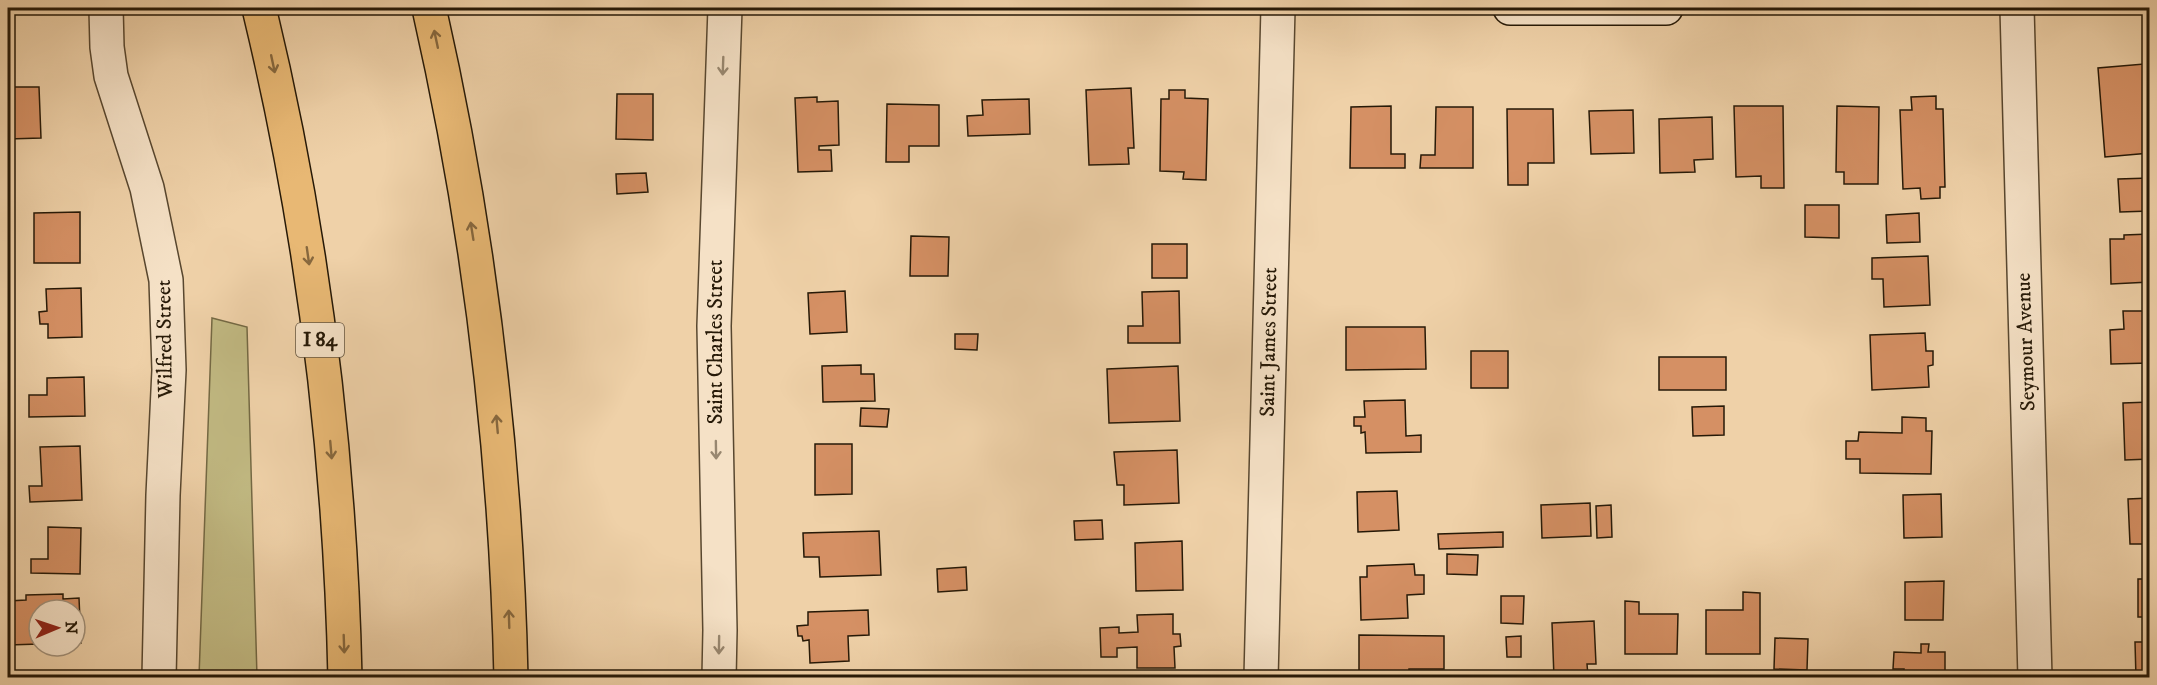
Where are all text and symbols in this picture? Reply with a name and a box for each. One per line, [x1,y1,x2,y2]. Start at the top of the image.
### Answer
one-way arrow [430,30,441,50]
one-way arrow [267,55,279,74]
one-way arrow [717,55,728,75]
one-way arrow [467,222,478,241]
one-way arrow [303,246,314,265]
street label: Saint Charles Street [703,259,729,425]
street label: Saint James Street [1255,267,1283,417]
street label: Seymour Avenue [2011,272,2041,412]
street label: Wilfred Street [151,279,179,400]
road number: I 84 [296,323,344,357]
one-way arrow [491,415,502,435]
one-way arrow [326,439,337,459]
one-way arrow [710,439,722,459]
north arrow [27,598,87,658]
one-way arrow [504,610,515,630]
text: N [61,621,81,634]
one-way arrow [338,634,349,654]
one-way arrow [714,634,725,654]

